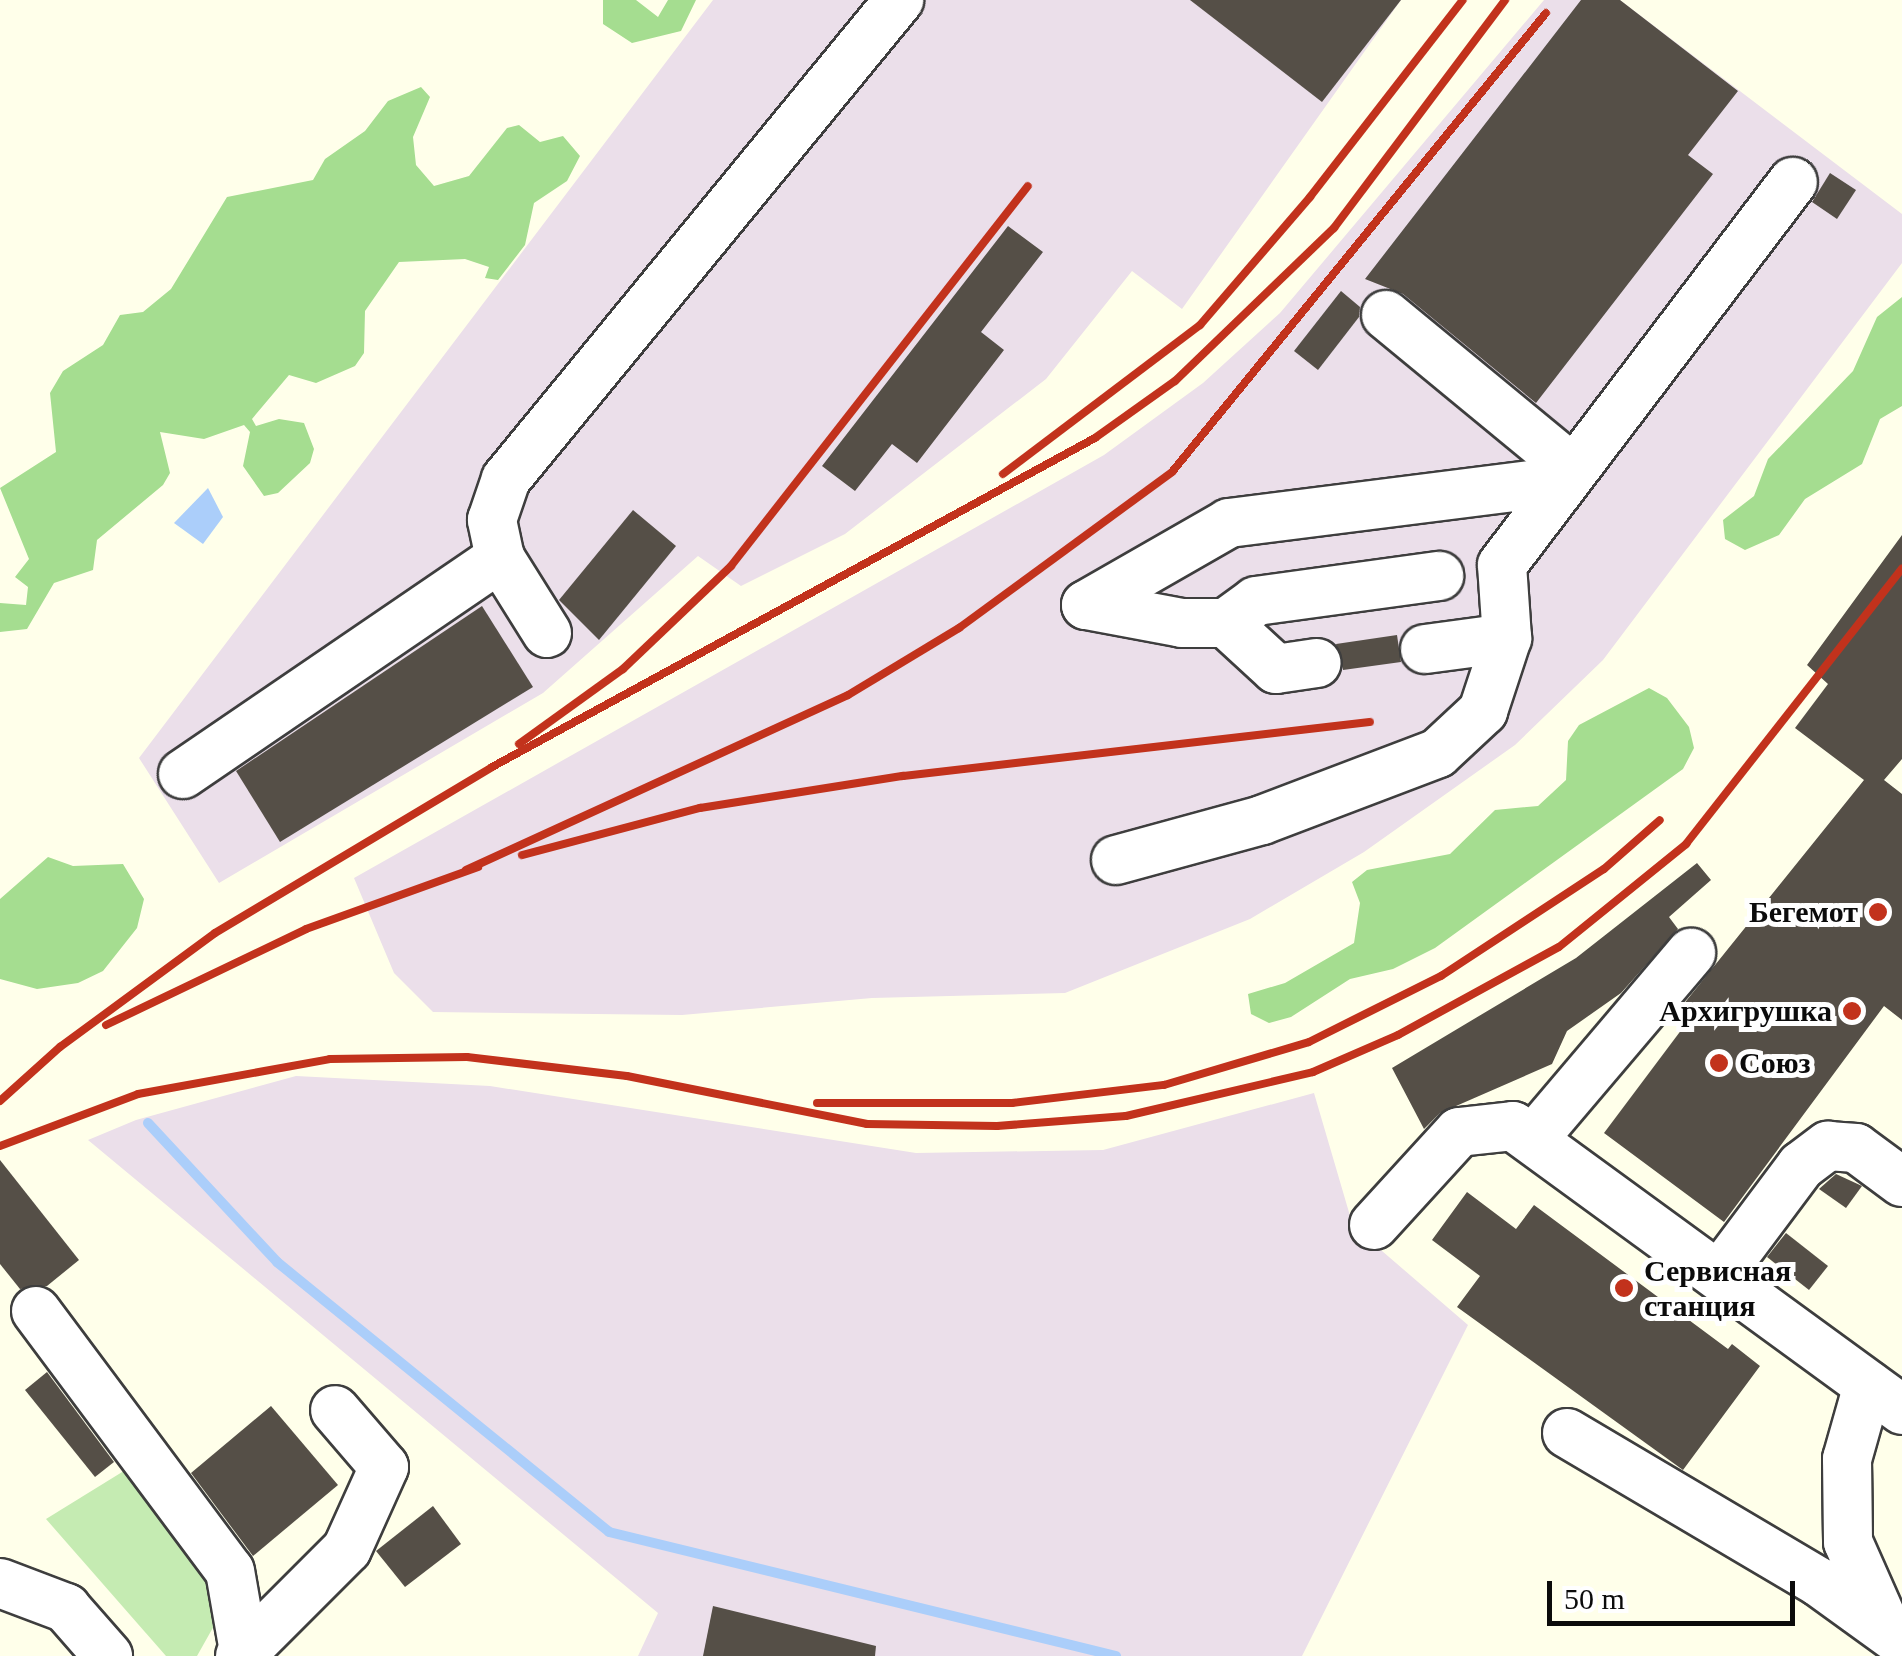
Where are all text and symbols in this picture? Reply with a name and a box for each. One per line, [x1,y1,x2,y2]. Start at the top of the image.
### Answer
place label: Бегемот [1749,894,1858,930]
marker: Бегемот [1867,901,1889,923]
place label: Архигрушка [1659,993,1832,1029]
marker: Архигрушка [1841,1000,1863,1022]
place label: Союз [1739,1045,1811,1081]
marker: Союз [1708,1052,1730,1074]
place label: Сервисная станция [1644,1253,1791,1324]
marker: Сервисная станция [1613,1277,1635,1299]
scale bar [1552,1561,1800,1623]
text: 50 m [1564,1582,1625,1615]

